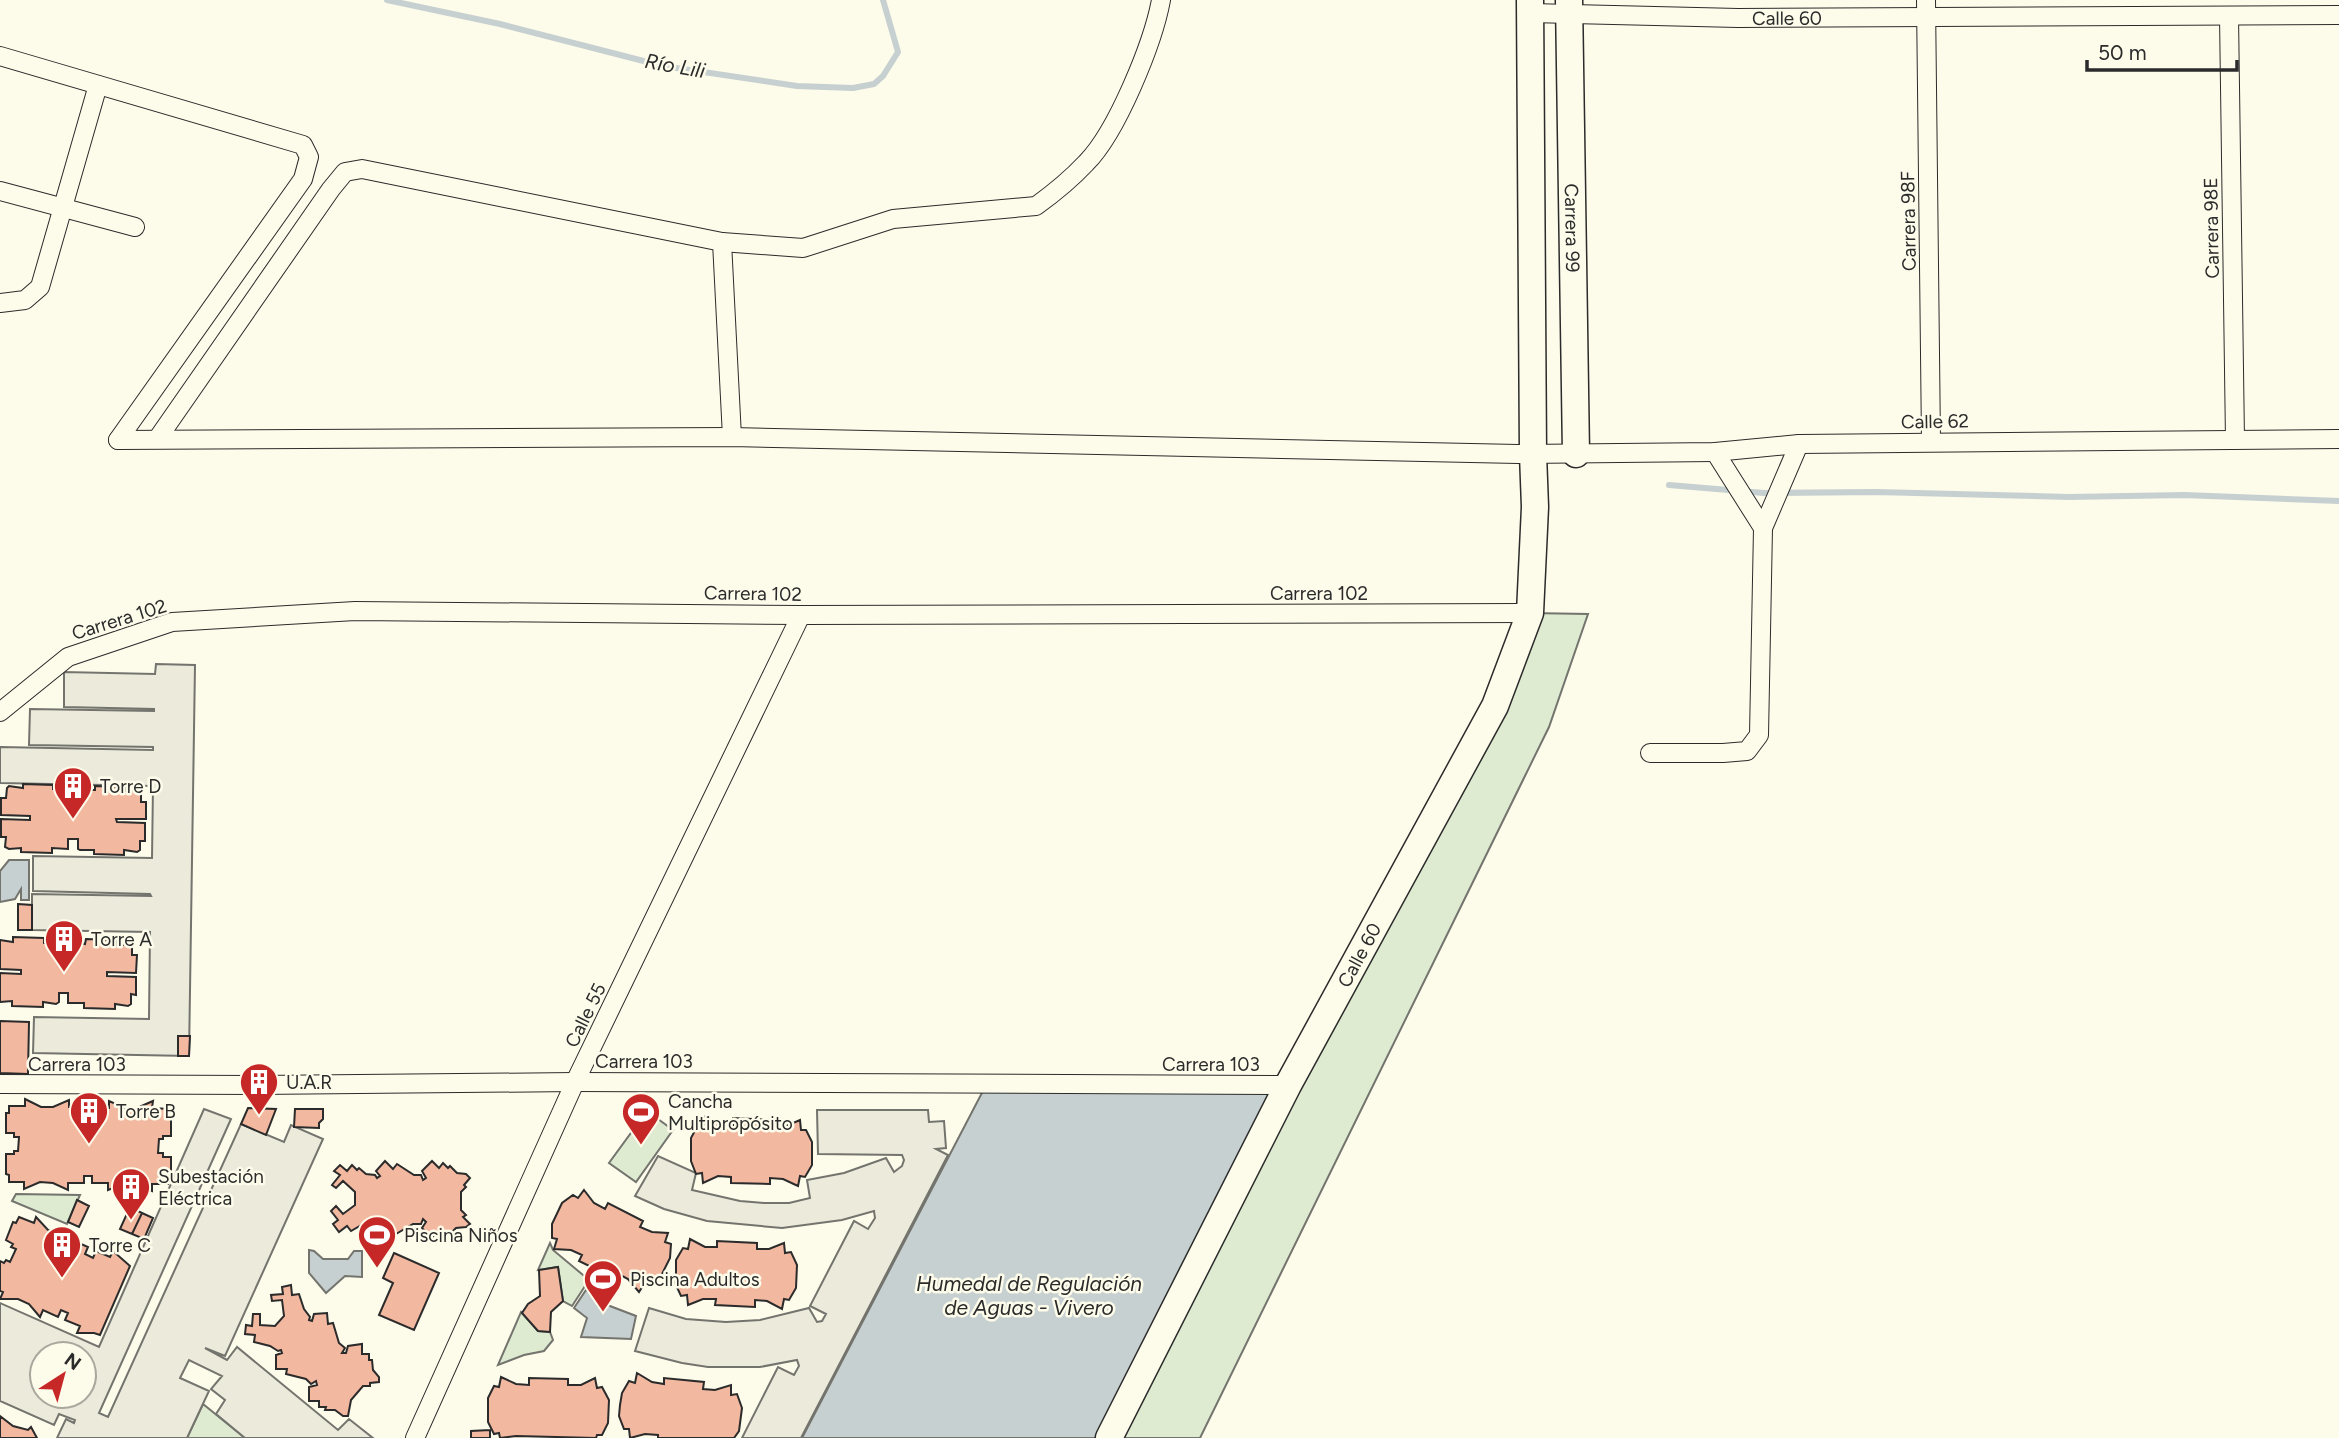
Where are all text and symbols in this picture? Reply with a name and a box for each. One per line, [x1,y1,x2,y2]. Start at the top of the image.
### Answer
street label: Calle 60 [1752,7,1822,30]
scale bar [2087,28,2238,72]
text: 50 m [2098,40,2147,65]
water label: Río Lili [643,48,707,83]
street label: Carrera 98F [1896,171,1921,271]
street label: Carrera 98E [2199,177,2224,279]
street label: Carrera 99 [1560,183,1584,273]
street label: Calle 62 [1901,409,1969,434]
street label: Carrera 102 [704,581,802,606]
street label: Carrera 102 [1270,582,1368,605]
street label: Carrera 102 [69,594,169,645]
building icon: Torre D [52,765,94,820]
place label: Torre D [100,775,161,798]
building icon: Torre A [43,918,85,973]
street label: Calle 60 [1333,919,1386,991]
place label: Torre A [91,928,152,951]
street label: Calle 55 [560,979,611,1051]
street label: Carrera 103 [595,1050,693,1073]
street label: Carrera 103 [28,1053,126,1076]
street label: Carrera 103 [1162,1053,1260,1076]
building icon: U.A.R [238,1061,280,1116]
place label: U.A.R [286,1071,332,1094]
building icon: Torre B [68,1090,110,1145]
place label: Cancha Multipropósito [668,1090,793,1135]
sports icon: Cancha Multipropósito [620,1091,662,1146]
place label: Torre B [116,1100,176,1123]
place label: Subestación Eléctrica [158,1165,264,1210]
building icon: Subestación Eléctrica [110,1166,152,1221]
sports icon: Piscina Niños [356,1214,398,1269]
building icon: Torre C [41,1224,83,1279]
place label: Piscina Niños [404,1224,518,1247]
place label: Torre C [89,1234,151,1257]
sports icon: Piscina Adultos [582,1258,624,1313]
place label: Piscina Adultos [630,1268,760,1291]
water label: Humedal de Regulación de Aguas - Vivero [916,1271,1142,1320]
north arrow [28,1340,98,1410]
text: N [60,1348,85,1375]

